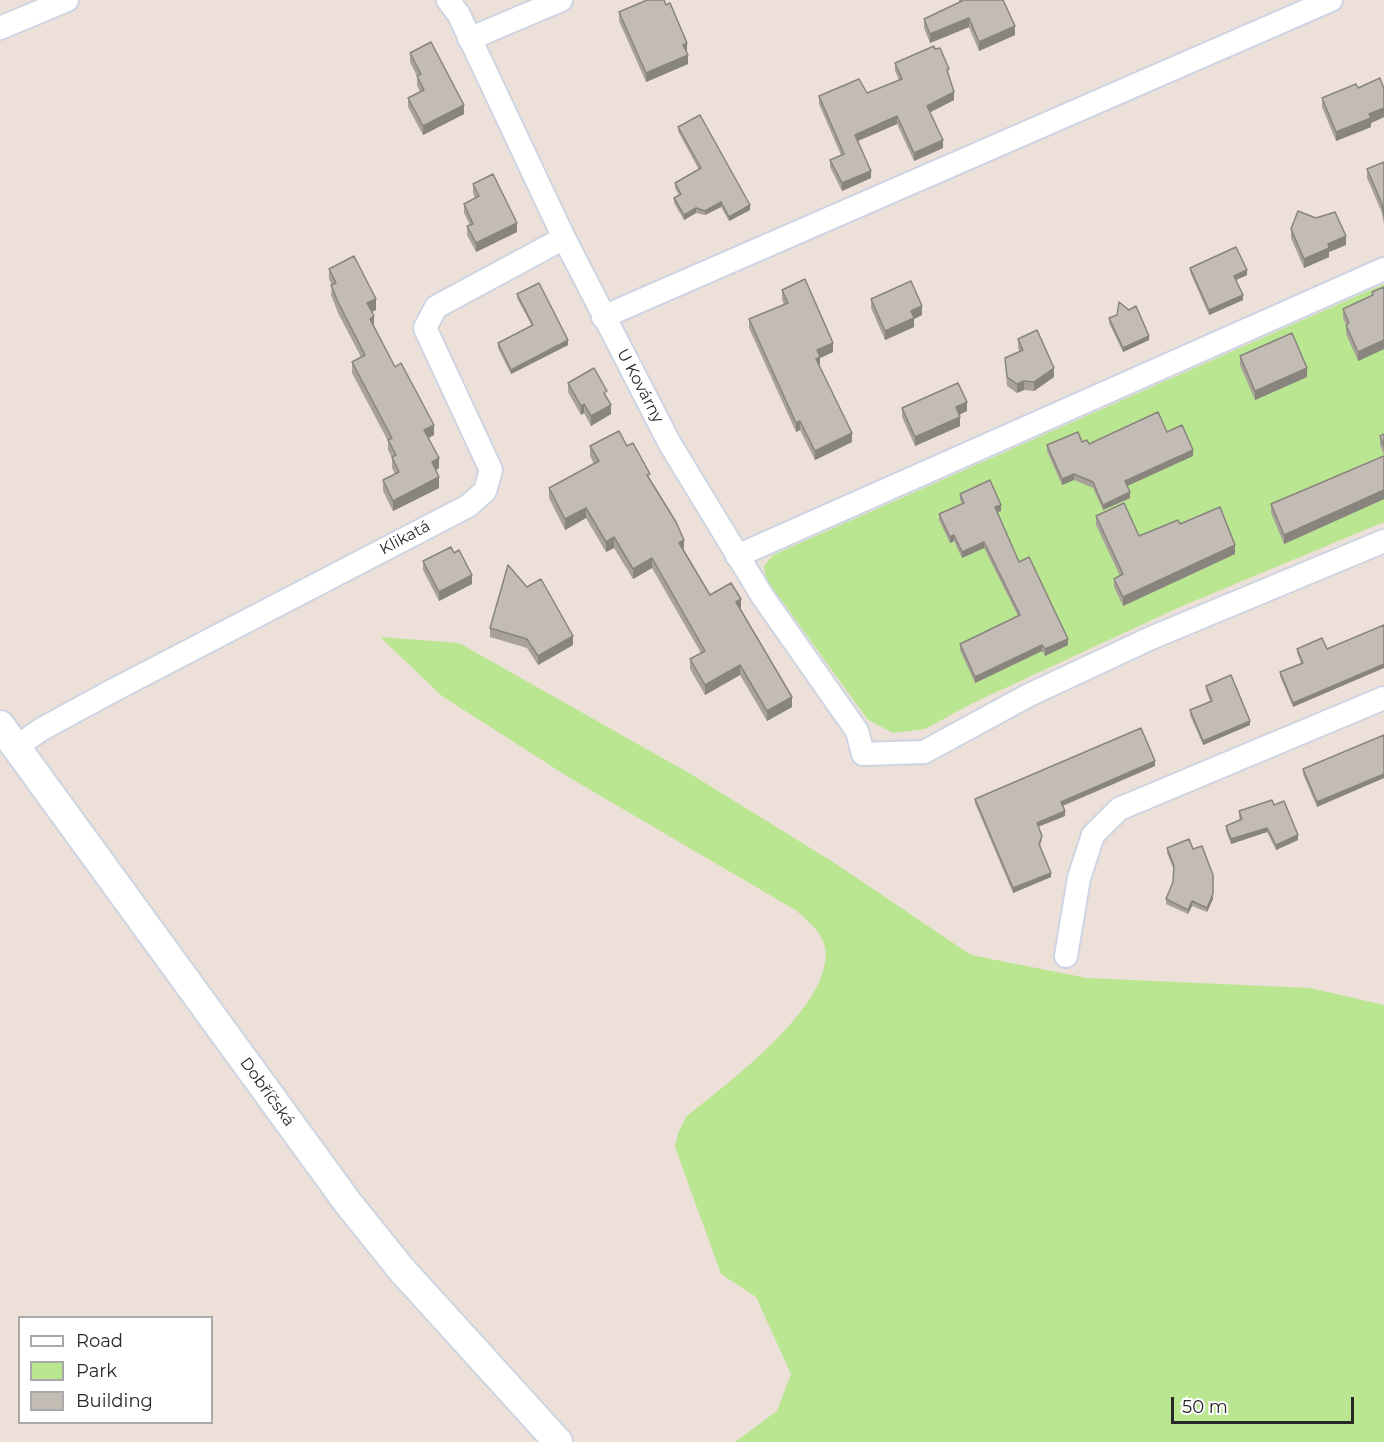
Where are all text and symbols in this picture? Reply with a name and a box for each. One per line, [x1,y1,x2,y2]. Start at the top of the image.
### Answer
street label: U Kovárny [613,346,667,426]
street label: Klikatá [376,517,434,559]
street label: Dobříčská [236,1054,298,1130]
legend [18,1316,213,1424]
text: Road [76,1330,123,1352]
text: Park [76,1360,117,1382]
scale bar [1174,1385,1357,1423]
text: Building [76,1390,153,1412]
text: 50 m [1182,1396,1228,1418]

